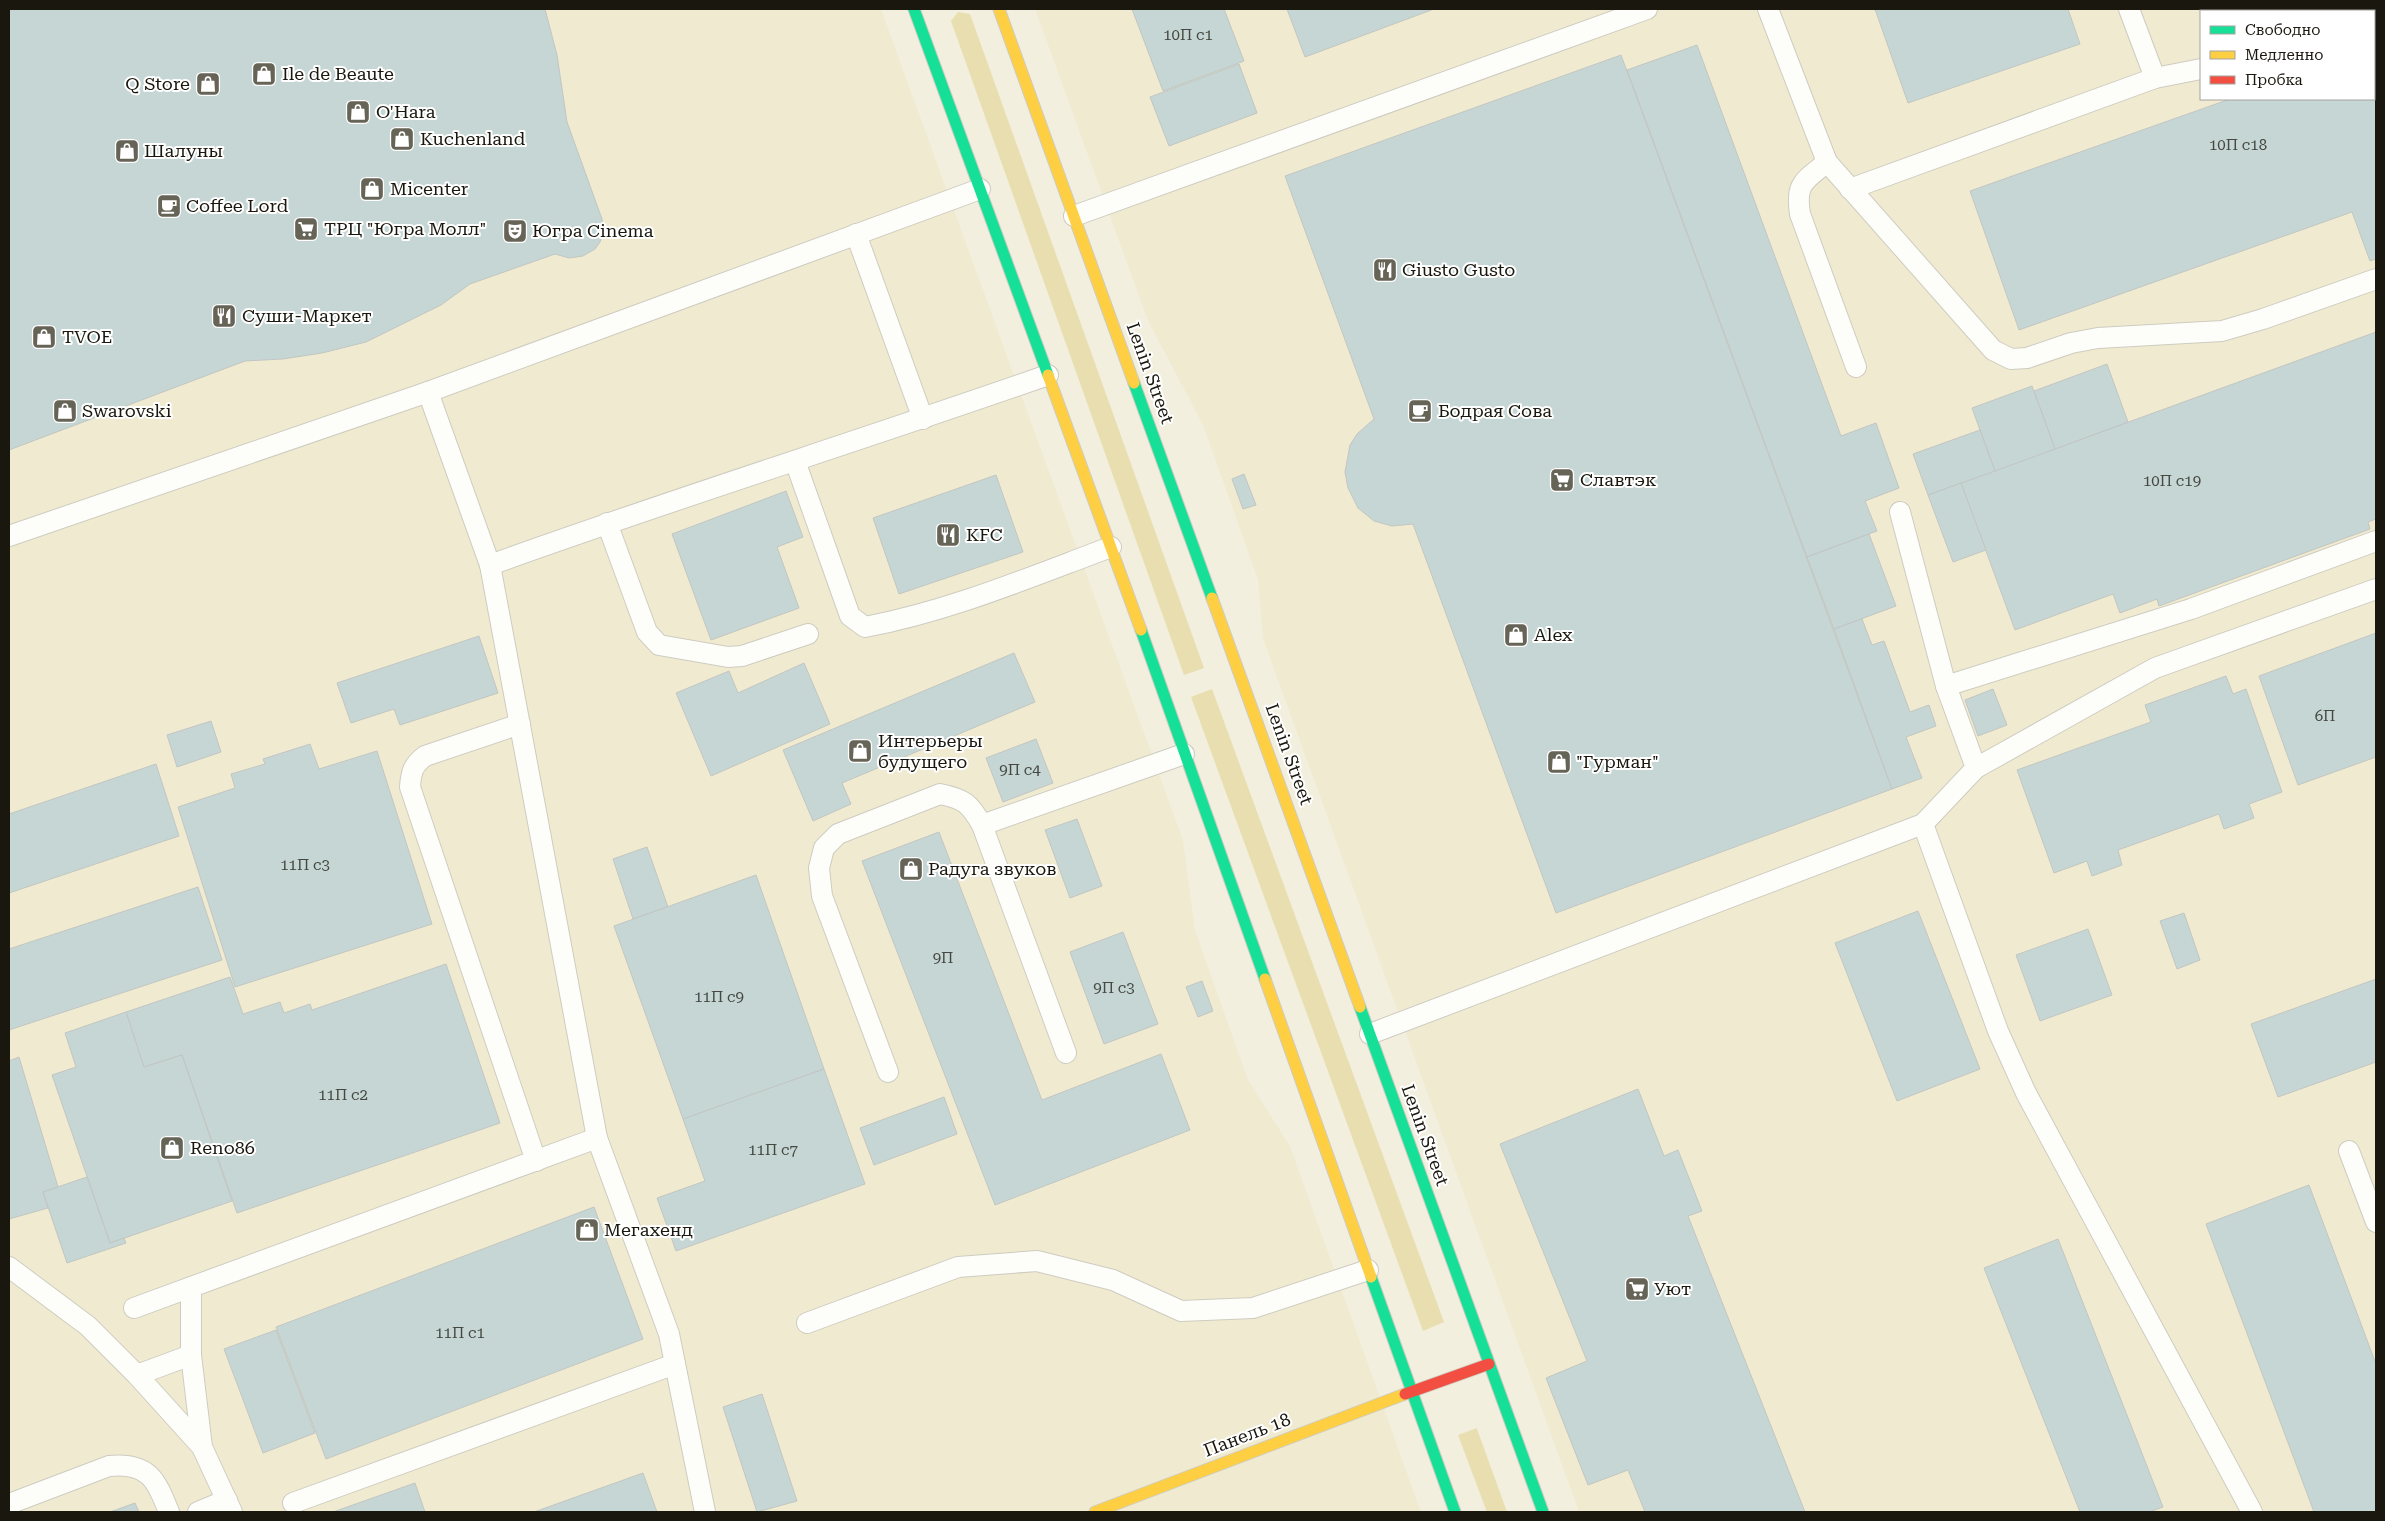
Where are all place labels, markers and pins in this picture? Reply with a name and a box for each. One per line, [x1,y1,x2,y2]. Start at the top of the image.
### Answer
shop icon: Ile de Beaute [251,61,277,87]
place label: Ile de Beaute [282,63,394,84]
shop icon: Q Store [195,71,221,97]
place label: Q Store [125,73,190,94]
shop icon: O'Hara [345,99,371,125]
place label: O'Hara [376,101,436,122]
shop icon: Kuchenland [389,126,415,152]
place label: Kuchenland [420,128,526,149]
shop icon: Шалуны [114,138,140,164]
place label: Шалуны [144,140,223,161]
shop icon: Micenter [359,176,385,202]
place label: Micenter [390,178,468,199]
cafe icon: Coffee Lord [156,193,182,219]
place label: Coffee Lord [186,195,289,216]
supermarket icon: ТРЦ "Югра Молл" [293,216,319,242]
place label: ТРЦ "Югра Молл" [324,218,486,239]
theatre icon: Югра Cinema [502,218,528,244]
place label: Югра Cinema [532,220,654,241]
restaurant icon: Giusto Gusto [1372,257,1398,283]
place label: Giusto Gusto [1402,259,1515,280]
restaurant icon: Суши-Маркет [211,303,237,329]
place label: Суши-Маркет [242,305,372,326]
shop icon: TVOE [31,324,57,350]
place label: TVOE [62,326,112,347]
shop icon: Swarovski [52,398,78,424]
cafe icon: Бодрая Сова [1407,398,1433,424]
place label: Swarovski [82,400,172,421]
place label: Бодрая Сова [1438,400,1552,421]
supermarket icon: Славтэк [1549,467,1575,493]
place label: Славтэк [1580,469,1656,490]
restaurant icon: KFC [935,522,961,548]
place label: KFC [966,524,1003,545]
shop icon: Alex [1503,622,1529,648]
place label: Alex [1534,624,1573,645]
place label: Интерьеры будущего [878,730,983,772]
shop icon: Интерьеры будущего [847,738,873,764]
shop icon: "Гурман" [1546,749,1572,775]
place label: "Гурман" [1576,751,1659,772]
shop icon: Радуга звуков [898,856,924,882]
place label: Радуга звуков [928,858,1057,879]
shop icon: Renо86 [159,1135,185,1161]
place label: Renо86 [190,1137,255,1158]
shop icon: Мегахенд [574,1217,600,1243]
place label: Мегахенд [604,1219,693,1240]
supermarket icon: Уют [1624,1276,1650,1302]
place label: Уют [1654,1278,1691,1299]

